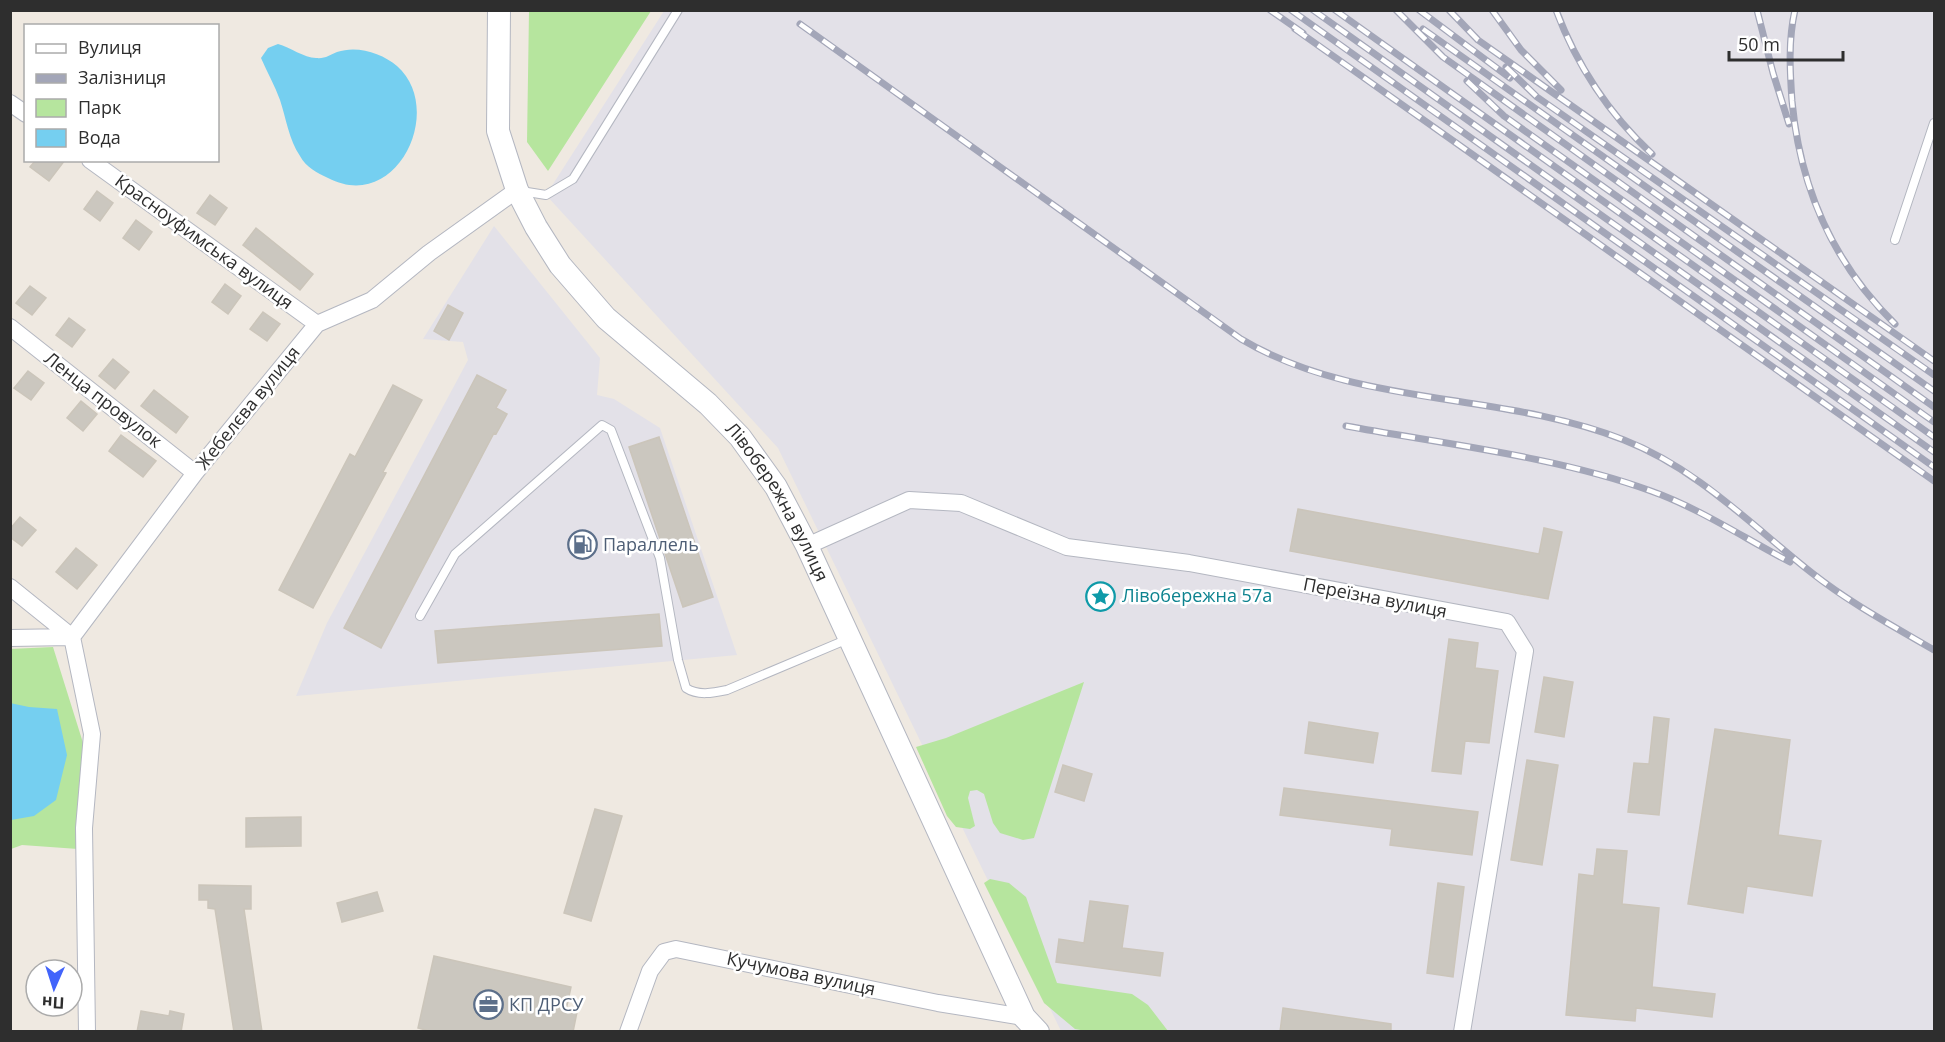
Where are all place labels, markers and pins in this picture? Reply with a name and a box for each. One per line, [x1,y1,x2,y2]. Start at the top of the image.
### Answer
fuel station icon: Параллель [566,529,598,561]
place label: Параллель [603,532,699,556]
place icon: Лівобережна 57а [1085,580,1117,612]
place label: Лівобережна 57а [1122,583,1272,607]
office icon: КП ДРСУ [472,989,504,1021]
place label: КП ДРСУ [509,992,584,1016]

